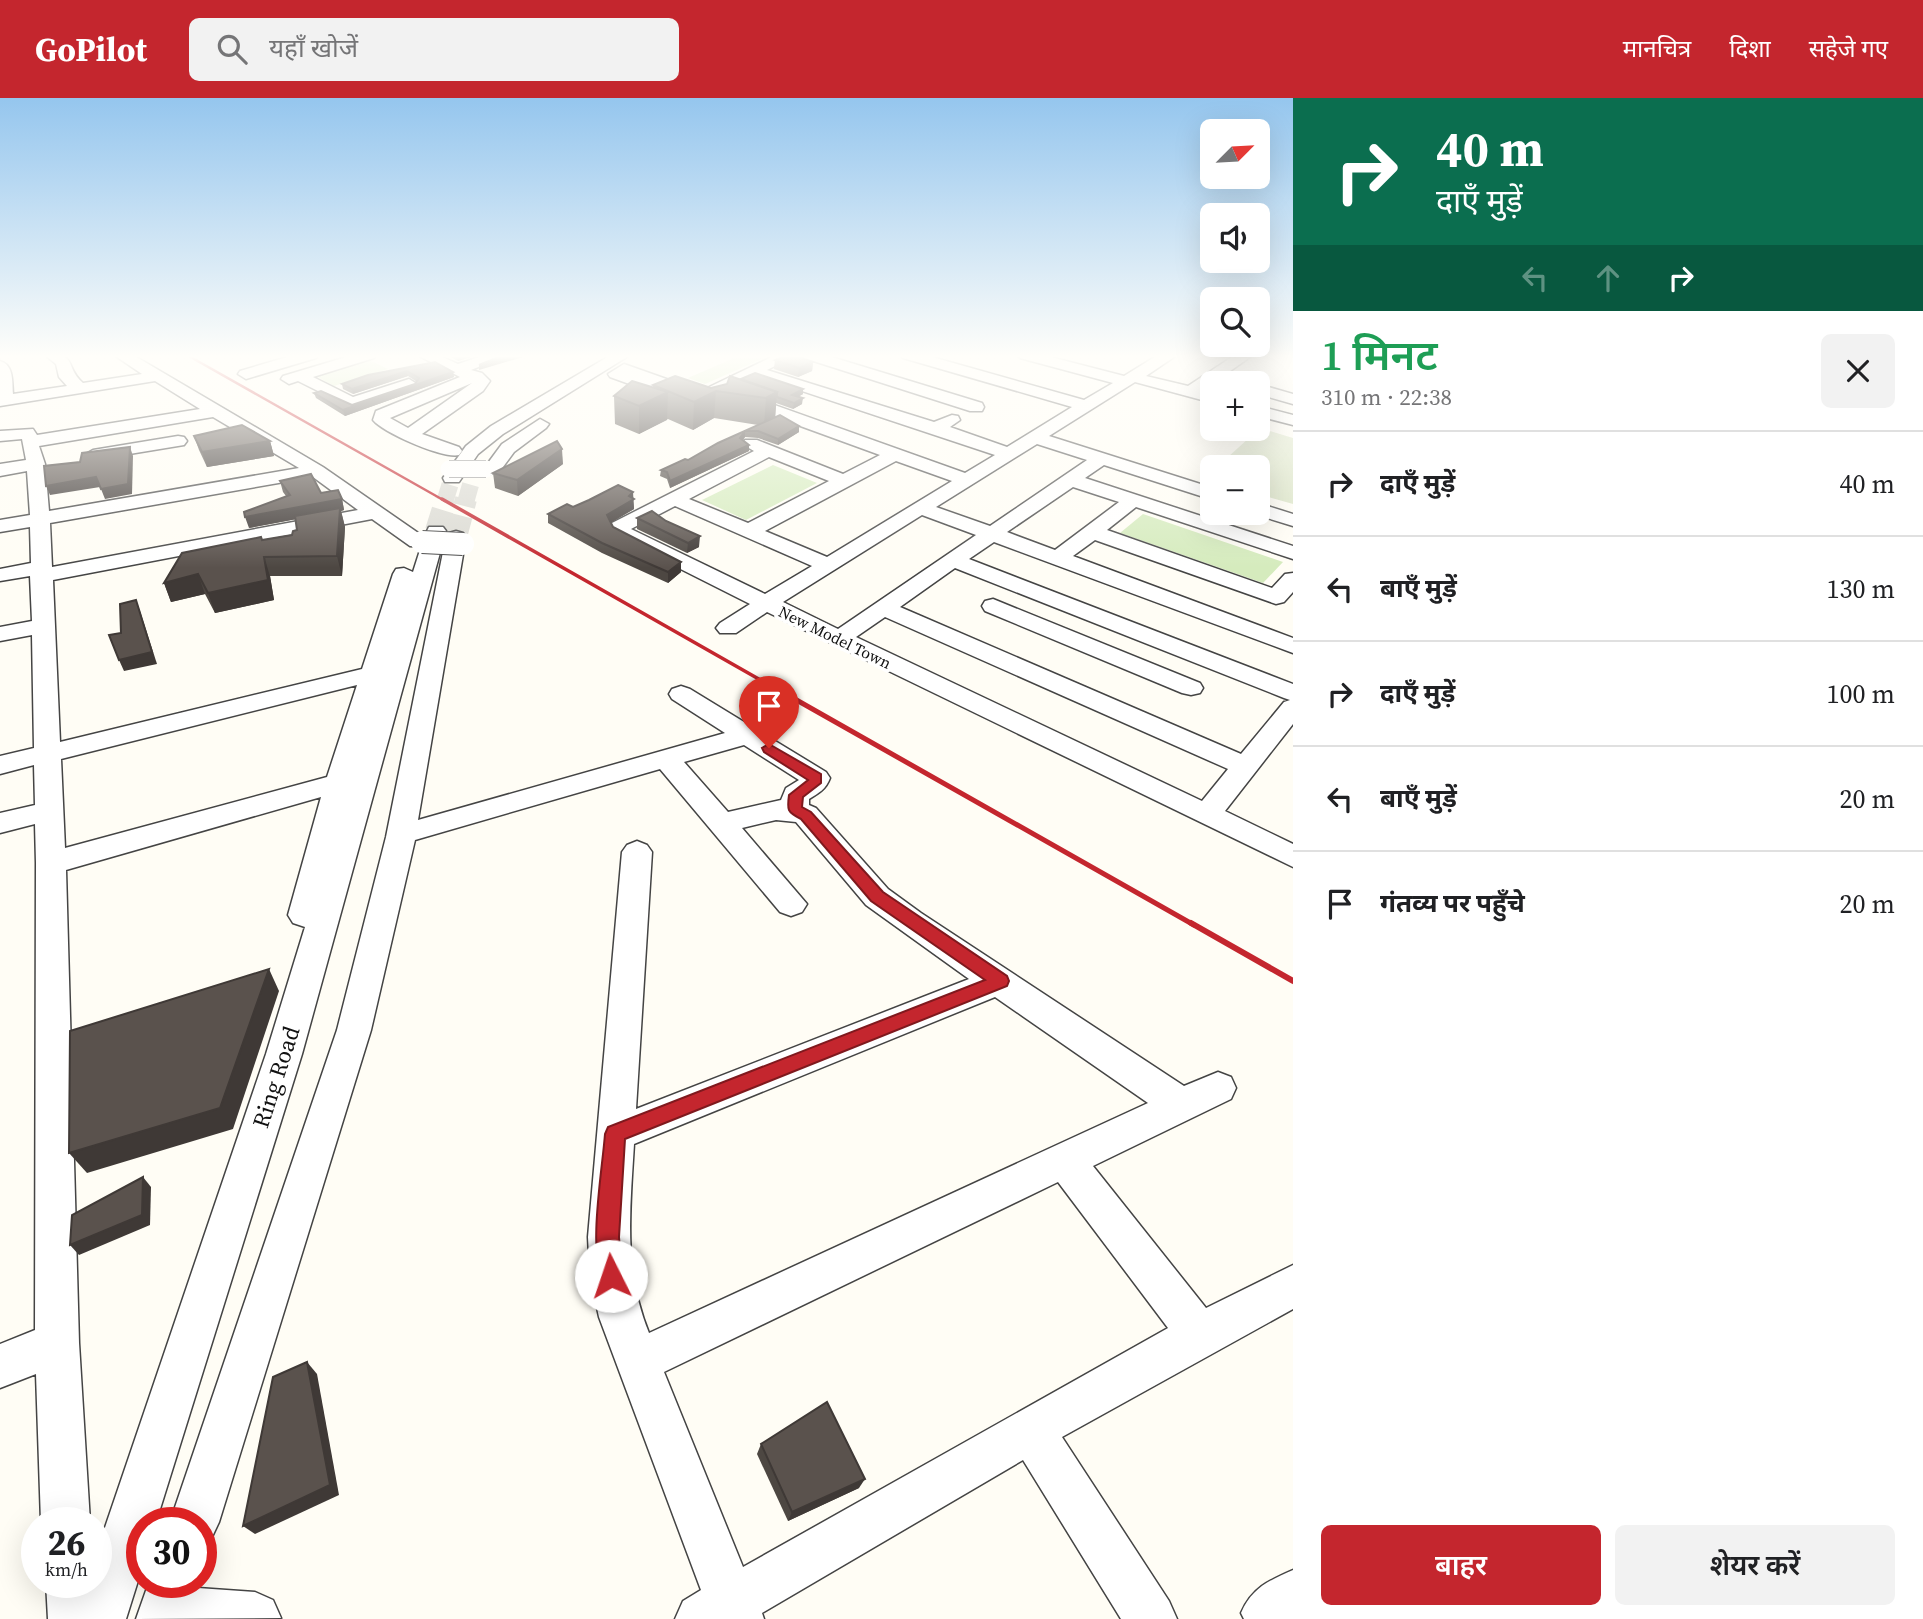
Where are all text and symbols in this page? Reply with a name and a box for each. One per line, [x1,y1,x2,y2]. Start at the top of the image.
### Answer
search box [189,18,679,81]
text: GoPilot [35,27,147,72]
icon: search [213,30,251,68]
text: यहाँ खोजें [269,30,358,66]
text: मानचित्र [1623,32,1691,65]
text: दिशा [1729,32,1771,65]
text: सहेजे गए [1809,32,1888,65]
text: 40 m [1436,115,1544,182]
north arrow [1200,119,1270,189]
map controls [1200,119,1270,525]
icon: right [1321,126,1412,217]
text: दाएँ मुड़ें [1436,179,1523,223]
button: sound [1200,203,1270,273]
icon: left [1516,259,1554,297]
icon: ahead [1589,259,1627,297]
icon: right [1662,259,1700,297]
button: search [1200,287,1270,357]
text: 1 मिनट [1321,326,1438,384]
button: close [1821,334,1895,408]
button: + [1200,371,1270,441]
text: 310 m · 22:38 [1321,381,1452,413]
button: − [1200,455,1270,525]
icon: right [1321,465,1359,503]
text: दाएँ मुड़ें [1380,465,1455,501]
text: 40 m [1840,466,1895,502]
icon: left [1321,570,1359,608]
text: बाएँ मुड़ें [1380,570,1457,606]
text: 130 m [1827,571,1895,607]
street label: New Model Town [775,600,895,674]
icon: right [1321,675,1359,713]
text: दाएँ मुड़ें [1380,675,1455,711]
pin [739,676,799,748]
text: 100 m [1827,676,1895,712]
icon: arrive [750,687,788,725]
icon: left [1321,780,1359,818]
text: बाएँ मुड़ें [1380,780,1457,816]
text: 20 m [1840,781,1895,817]
icon: arrive [1321,885,1359,923]
text: गंतव्य पर पहुँचे [1380,885,1525,921]
text: 20 m [1840,886,1895,922]
street label: Ring Road [245,1022,307,1132]
position arrow [574,1239,648,1313]
speed limit sign: 30 [126,1507,217,1598]
text: 26 [48,1519,85,1567]
button: बाहर [1321,1525,1601,1605]
button: शेयर करें [1615,1525,1895,1605]
text: km/h [45,1557,88,1582]

